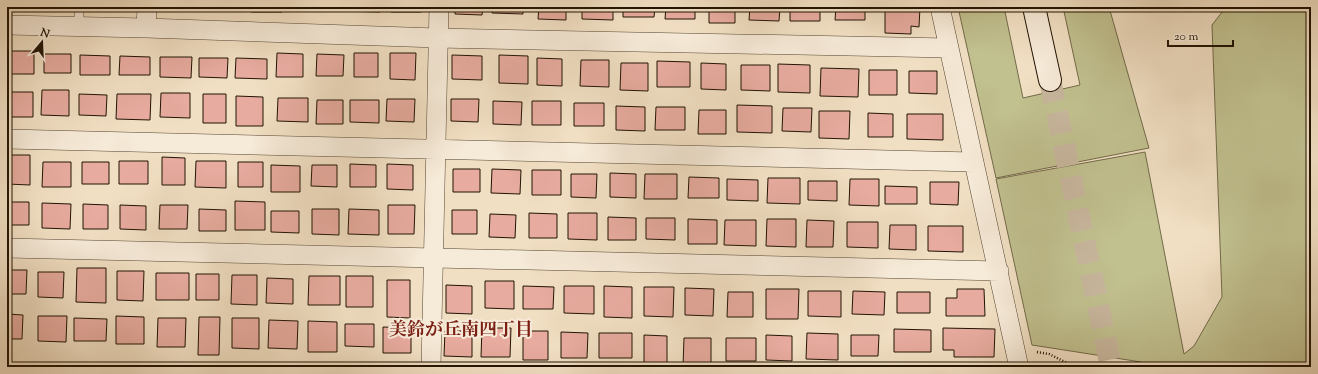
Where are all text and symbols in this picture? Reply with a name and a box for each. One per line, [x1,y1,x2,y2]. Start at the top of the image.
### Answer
north arrow [22,22,62,62]
scale bar [1168,22,1233,48]
text: N [37,24,52,43]
text: 20 m [1174,28,1199,46]
district label: 美鈴が丘南四丁目 [389,318,533,344]

